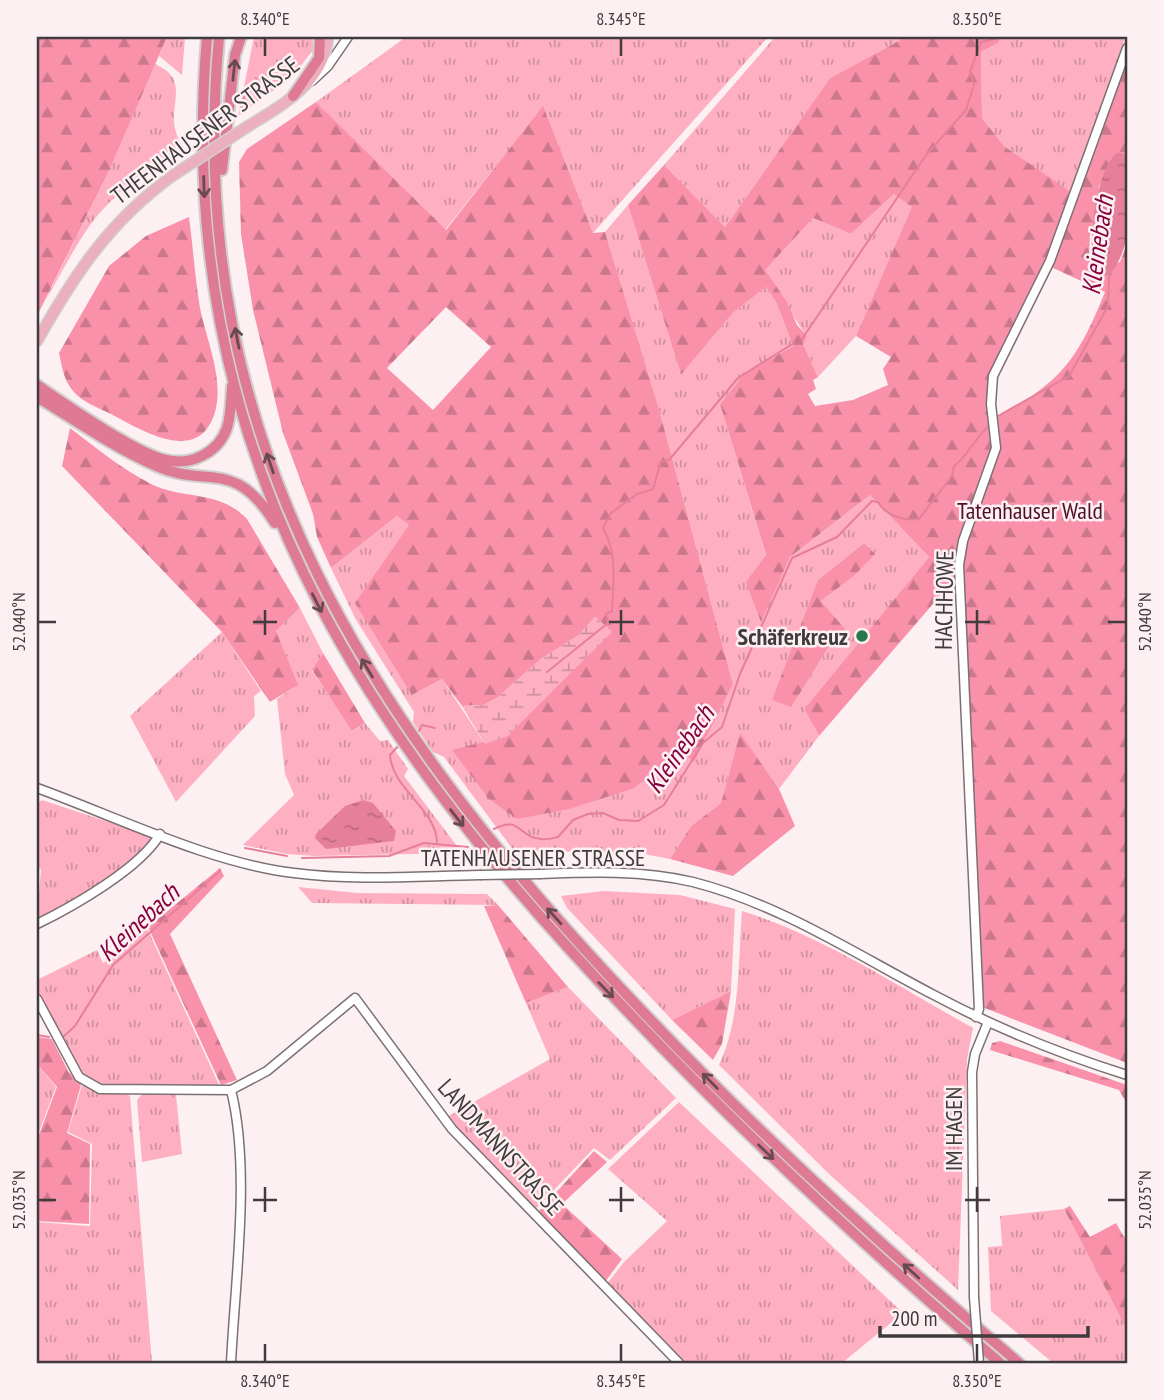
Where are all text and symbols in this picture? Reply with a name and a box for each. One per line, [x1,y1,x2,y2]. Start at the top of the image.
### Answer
text: 8.340°E [240,7,290,30]
text: 8.345°E [596,7,646,30]
text: 8.350°E [952,7,1002,30]
street label: THEENHAUSENER STRASSE [104,49,306,211]
one-way arrow [227,59,240,82]
one-way arrow [198,175,211,198]
water label: Kleinebach [1074,192,1120,297]
one-way arrow [230,327,243,350]
one-way arrow [263,452,275,474]
park label: Tatenhauser Wald [957,495,1103,526]
street label: HACHHOWE [928,550,960,650]
text: 52.040°N [7,592,30,652]
text: 52.040°N [1133,592,1156,652]
one-way arrow [310,593,324,613]
place label: Schäferkreuz [738,621,848,652]
marker: Schäferkreuz [854,628,870,644]
one-way arrow [360,659,374,679]
water label: Kleinebach [637,697,722,799]
one-way arrow [450,809,465,827]
street label: TATENHAUSENER STRASSE [421,842,645,873]
water label: Kleinebach [90,875,187,968]
one-way arrow [546,907,562,925]
one-way arrow [598,981,615,998]
street label: LANDMANNSTRASSE [431,1072,571,1222]
one-way arrow [702,1073,719,1090]
street label: IM HAGEN [938,1087,969,1171]
one-way arrow [757,1143,774,1160]
text: 52.035°N [7,1170,30,1230]
text: 52.035°N [1133,1170,1156,1230]
one-way arrow [902,1263,920,1279]
scale bar [880,1295,1089,1339]
text: 200 m [891,1305,937,1332]
text: 8.340°E [240,1369,290,1392]
text: 8.345°E [596,1369,646,1392]
text: 8.350°E [952,1369,1002,1392]

